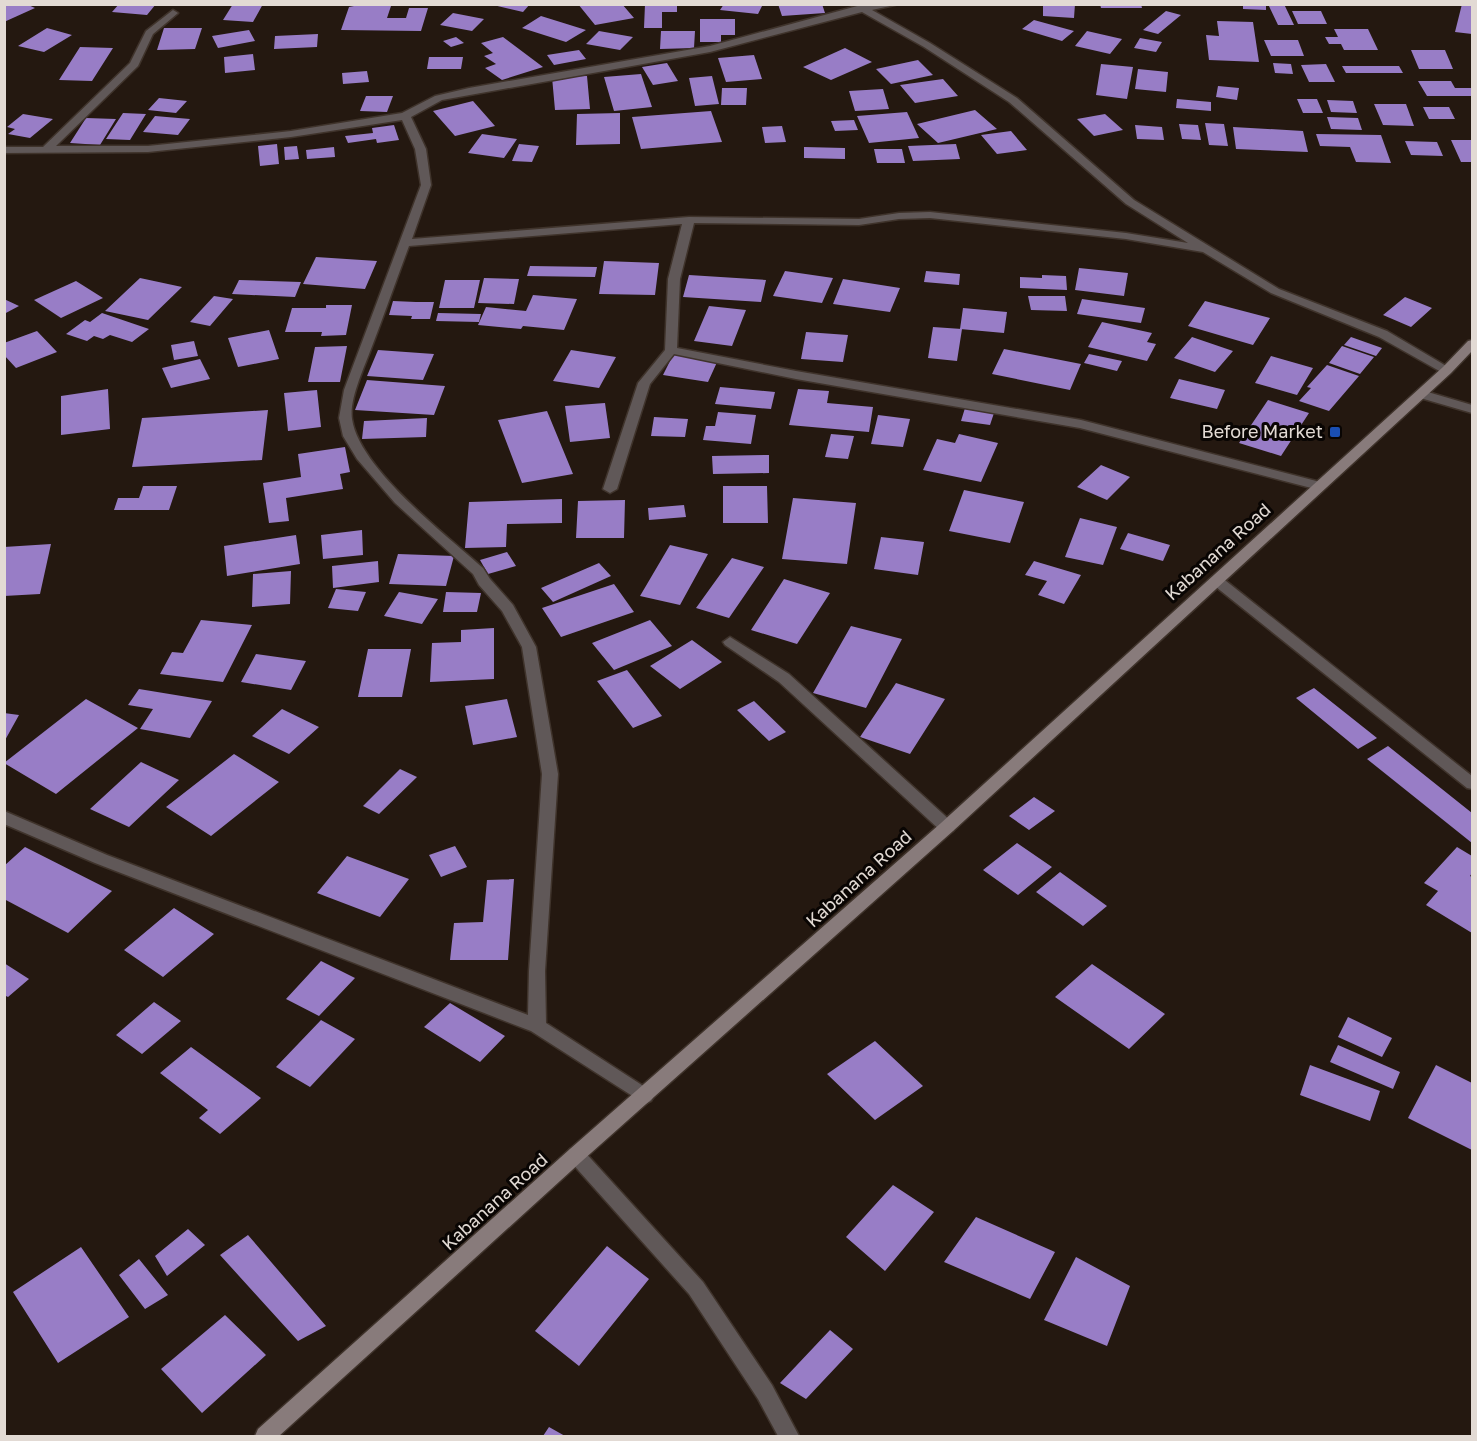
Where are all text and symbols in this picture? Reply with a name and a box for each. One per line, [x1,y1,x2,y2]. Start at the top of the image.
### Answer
place label: Before Market [1202,420,1323,442]
marker: Before Market [1328,425,1342,439]
street label: Kabanana Road [1160,498,1275,605]
street label: Kabanana Road [801,825,916,932]
street label: Kabanana Road [437,1148,552,1255]

